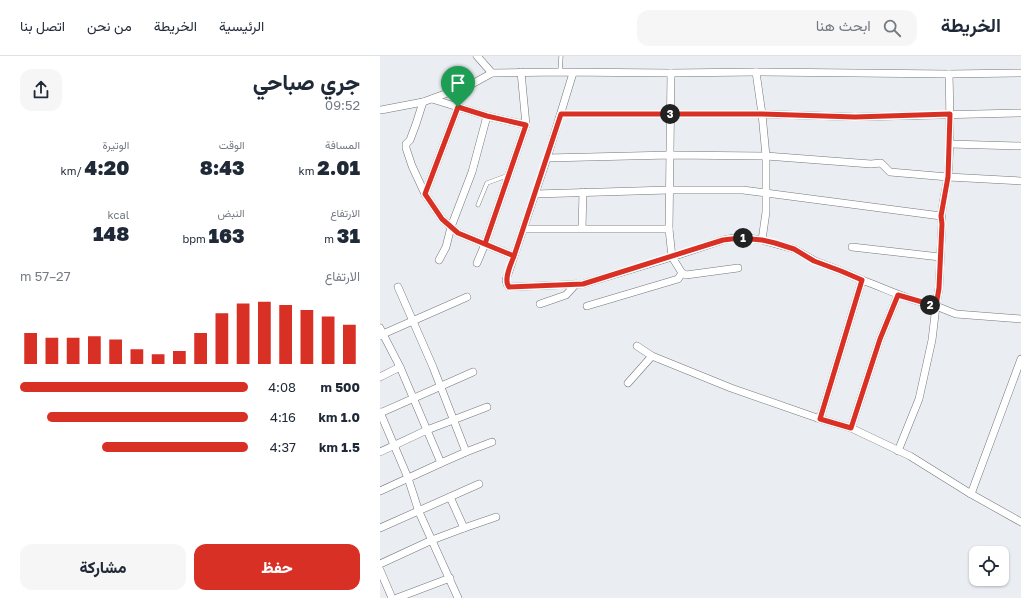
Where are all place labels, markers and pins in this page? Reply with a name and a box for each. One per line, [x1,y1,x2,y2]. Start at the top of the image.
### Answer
pin [441,66,475,107]
pin: 3 [660,104,680,124]
pin: 1 [733,228,753,248]
pin: 2 [920,295,940,315]

